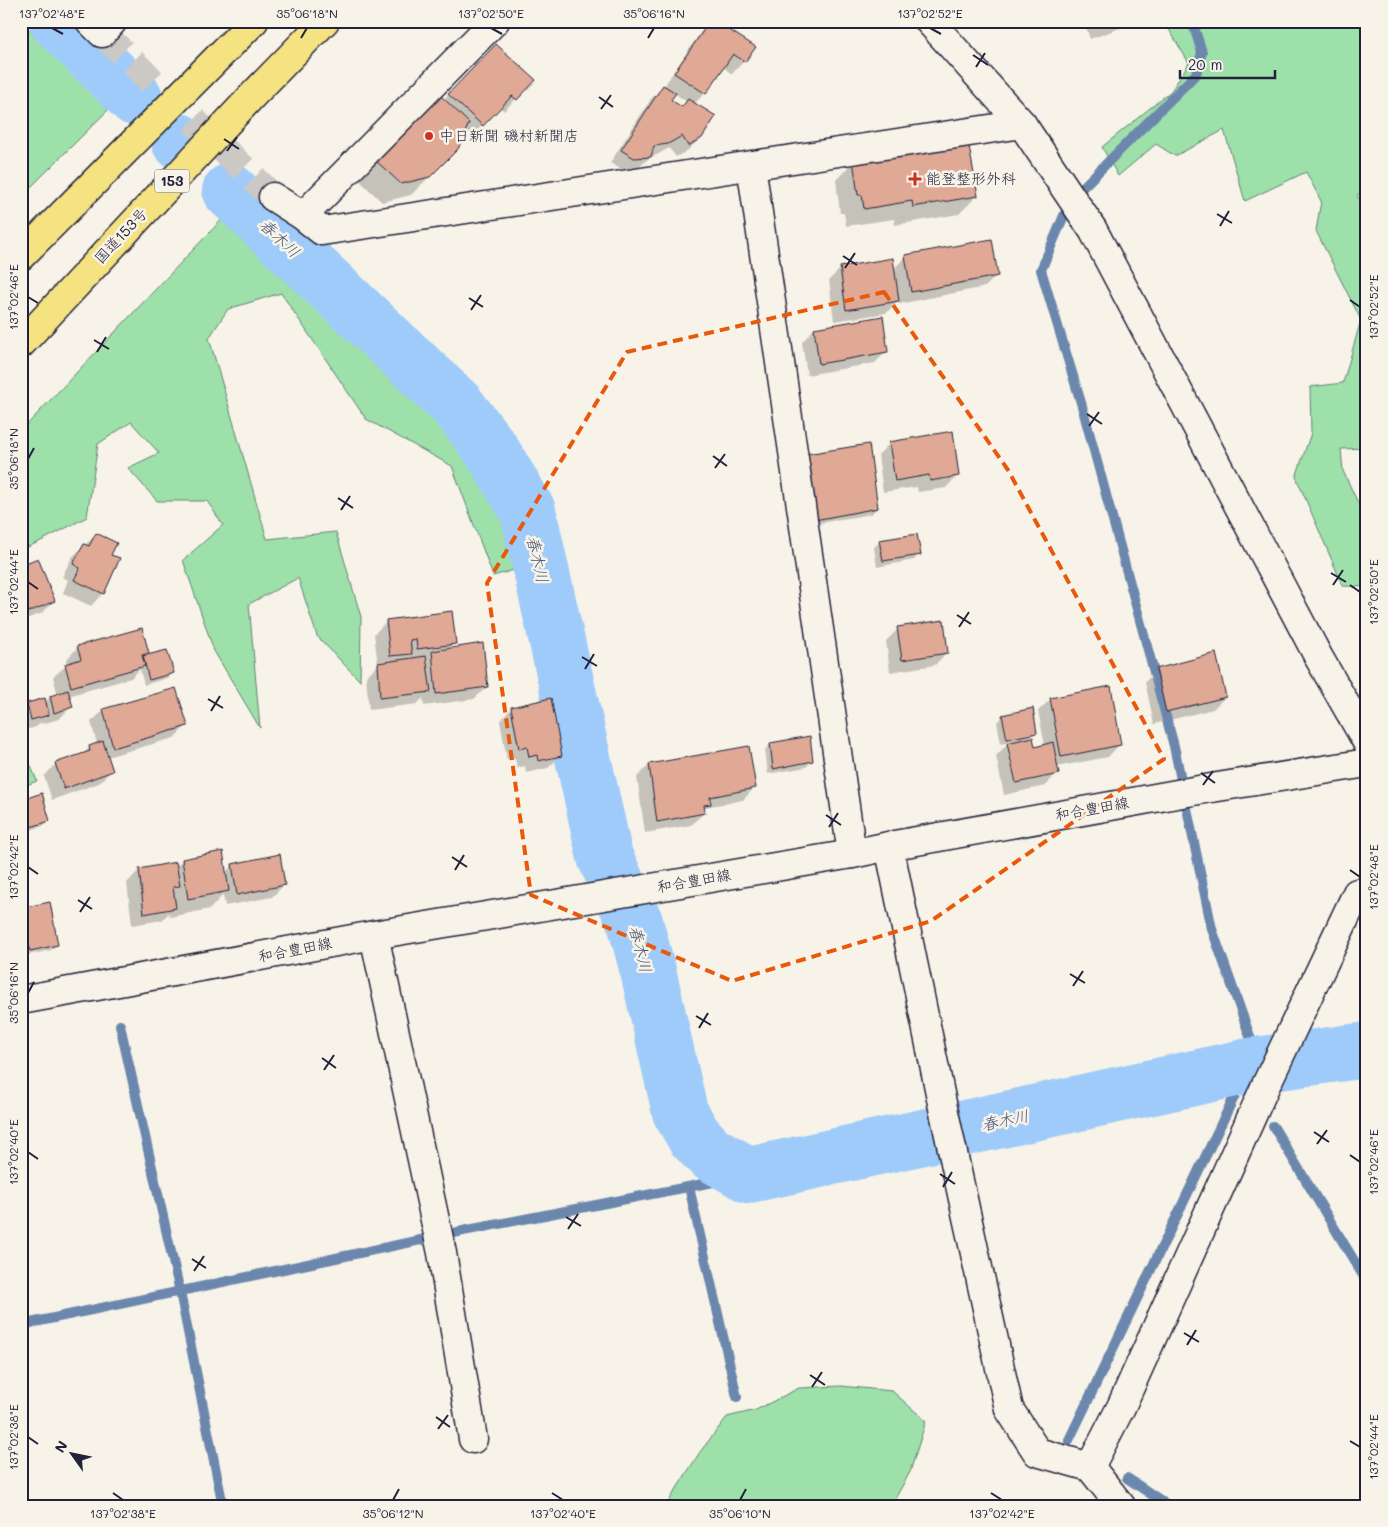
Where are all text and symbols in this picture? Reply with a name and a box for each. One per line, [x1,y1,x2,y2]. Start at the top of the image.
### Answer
text: 137°02'48"E [19,5,85,21]
text: 35°06'18"N [276,5,338,21]
text: 137°02'50"E [458,5,524,21]
text: 35°06'16"N [623,5,685,21]
text: 137°02'52"E [897,5,963,21]
scale bar [1180,48,1276,80]
text: 20 m [1188,54,1222,74]
place label: 中日新聞 磯村新聞店 [439,125,579,145]
marker: 中日新聞 磯村新聞店 [423,130,435,142]
place label: 能登整形外科 [926,168,1016,188]
road number: 153 [154,170,190,192]
marker: 能登整形外科 [908,172,922,186]
street label: 国道153号 [89,203,151,267]
water label: 春木川 [256,214,305,262]
text: 137°02'46"E [5,264,21,330]
text: 137°02'52"E [1365,274,1381,340]
text: 35°06'18"N [5,428,21,490]
water label: 春木川 [523,533,554,585]
text: 137°02'44"E [5,549,21,615]
text: 137°02'50"E [1365,559,1381,625]
street label: 和合豊田線 [1053,792,1131,824]
text: 137°02'42"E [5,834,21,900]
text: 137°02'48"E [1365,844,1381,910]
street label: 和合豊田線 [655,864,733,896]
water label: 春木川 [625,923,657,975]
street label: 和合豊田線 [256,932,334,966]
text: 35°06'16"N [5,962,21,1024]
water label: 春木川 [979,1104,1031,1135]
text: 137°02'40"E [5,1119,21,1185]
text: 137°02'46"E [1365,1129,1381,1195]
text: 137°02'38"E [5,1404,21,1470]
text: 137°02'44"E [1365,1414,1381,1480]
north arrow [48,1430,98,1480]
text: N [50,1437,72,1456]
text: 137°02'38"E [90,1505,156,1521]
text: 35°06'12"N [362,1505,424,1521]
text: 137°02'40"E [530,1505,596,1521]
text: 35°06'10"N [709,1505,771,1521]
text: 137°02'42"E [969,1505,1035,1521]

